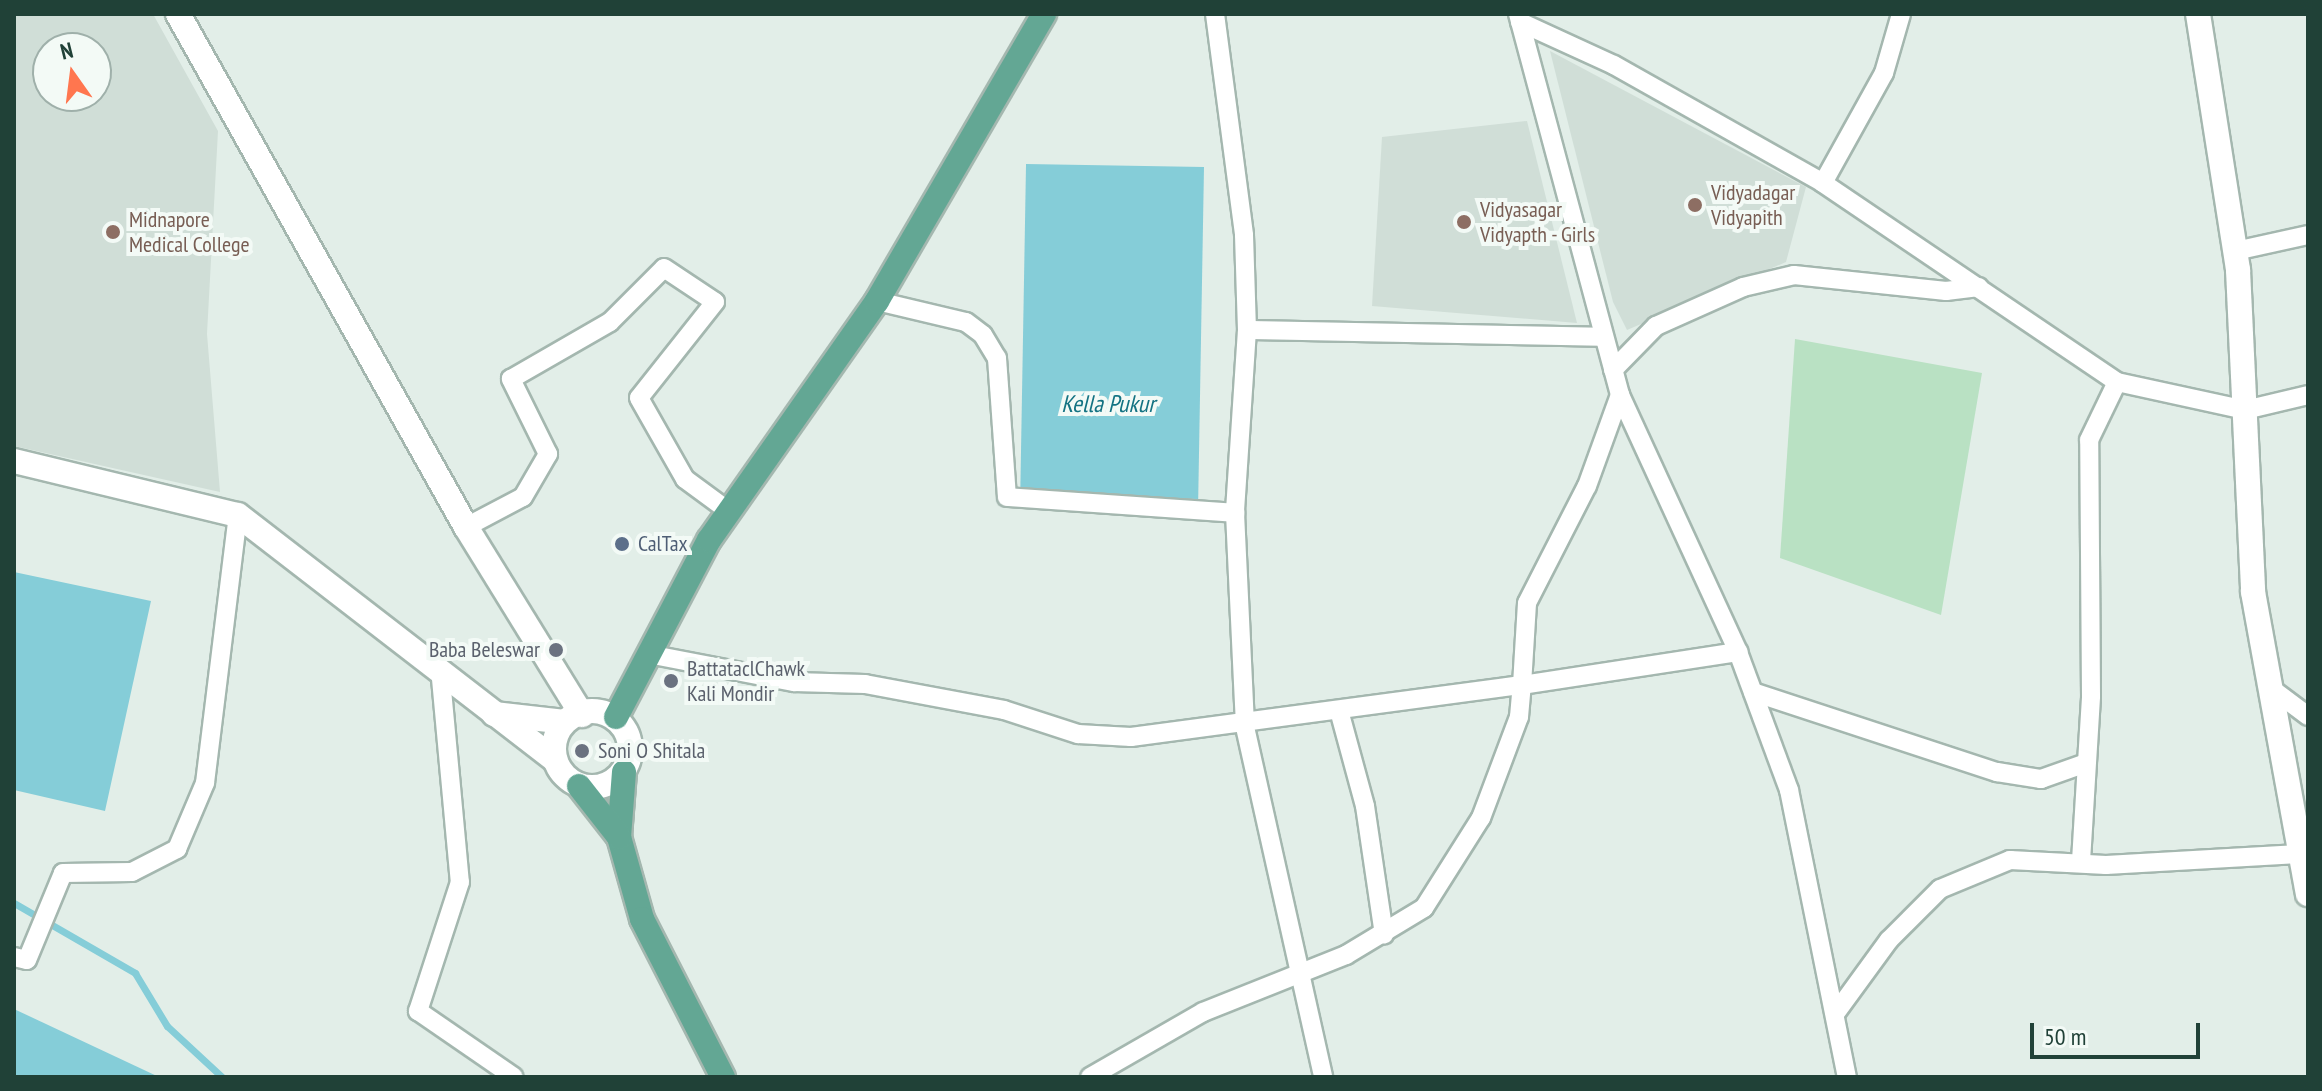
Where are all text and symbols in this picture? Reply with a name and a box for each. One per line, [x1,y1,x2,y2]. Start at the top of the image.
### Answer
north arrow [32,32,112,112]
text: N [58,36,76,66]
place label: Vidyadagar Vidyapith [1711,179,1795,230]
place label: Vidyasagar Vidyapth - Girls [1480,196,1597,248]
marker: Vidyadagar Vidyapith [1686,196,1704,214]
place label: Midnapore Medical College [129,206,250,258]
marker: Vidyasagar Vidyapth - Girls [1455,213,1473,231]
marker: Midnapore Medical College [104,223,122,241]
water label: Kella Pukur [1061,390,1155,418]
place label: CalTax [638,531,688,557]
marker: CalTax [613,535,631,553]
place label: Baba Beleswar [429,637,540,663]
marker: Baba Beleswar [547,641,565,659]
place label: BattataclChawk Kali Mondir [687,655,805,706]
marker: BattataclChawk Kali Mondir [662,672,680,690]
place label: Soni O Shitala [598,738,705,764]
marker: Soni O Shitala [573,742,591,760]
scale bar [2034,1007,2204,1057]
text: 50 m [2044,1021,2086,1052]

